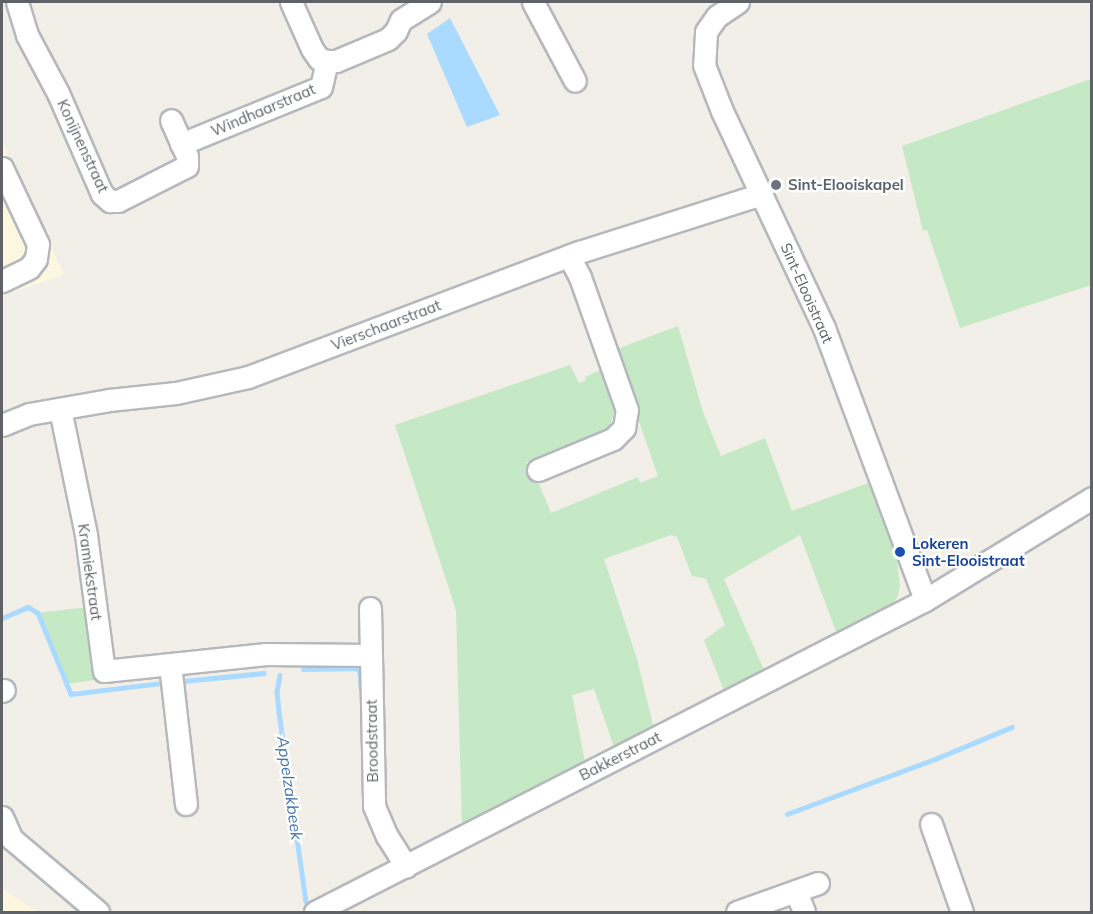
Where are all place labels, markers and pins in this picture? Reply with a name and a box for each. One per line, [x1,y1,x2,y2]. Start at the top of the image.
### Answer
place label: Sint-Elooiskapel [788,176,904,194]
marker: Sint-Elooiskapel [769,178,783,192]
place label: Lokeren Sint-Elooistraat [912,534,1025,569]
marker: Lokeren Sint-Elooistraat [893,545,907,559]

